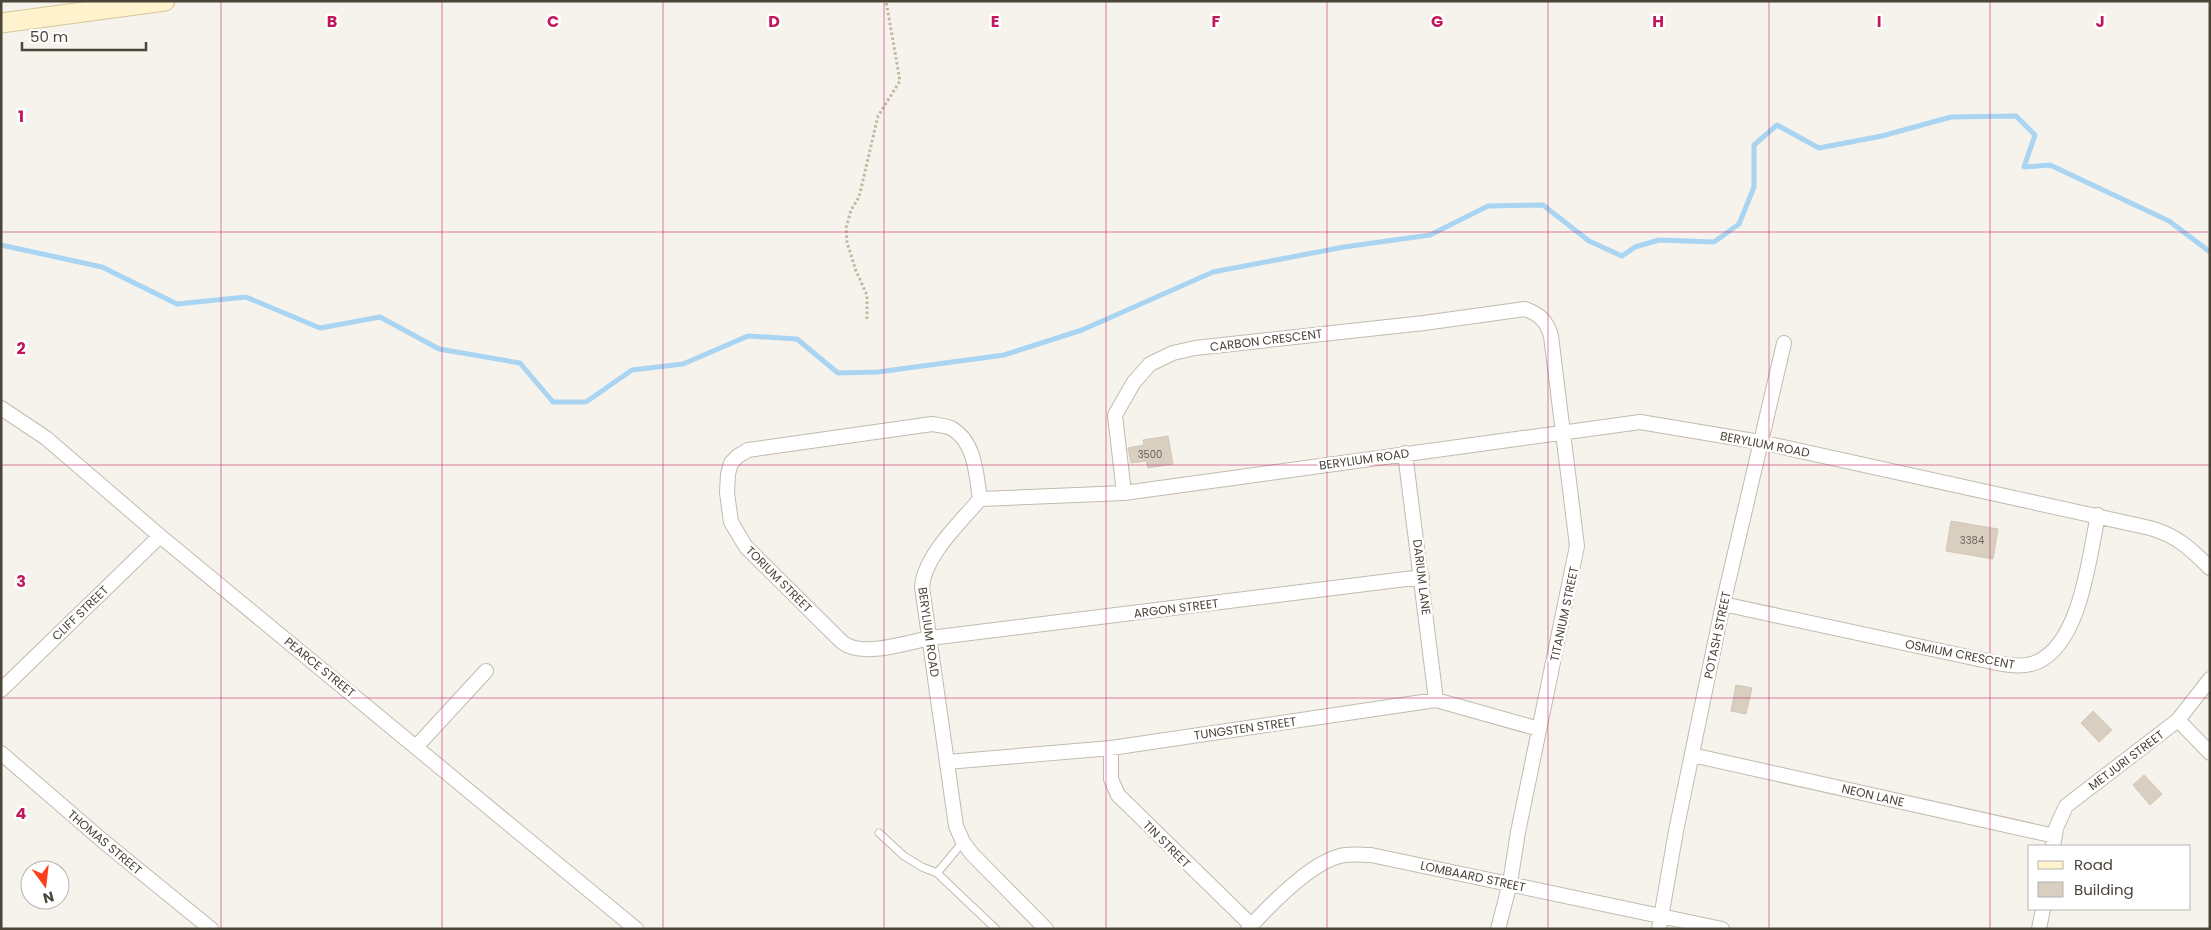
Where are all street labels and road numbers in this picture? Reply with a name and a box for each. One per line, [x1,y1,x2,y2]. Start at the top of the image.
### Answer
street label: CARBON CRESCENT [1209,325,1324,355]
street label: BERYLIUM ROAD [1719,427,1811,461]
street label: BERYLIUM ROAD [1318,444,1410,474]
street label: DARIUM LANE [1409,538,1435,616]
street label: TORIUM STREET [742,542,816,616]
street label: TITANIUM STREET [1546,564,1582,663]
street label: CLIFF STREET [48,581,112,644]
street label: BERYLIUM ROAD [914,586,944,678]
street label: POTASH STREET [1699,589,1735,680]
street label: ARGON STREET [1133,594,1220,622]
street label: PEARCE STREET [281,633,359,701]
street label: OSMIUM CRESCENT [1904,635,2017,673]
street label: TUNGSTEN STREET [1193,712,1298,744]
street label: METJURI STREET [2085,726,2168,794]
street label: NEON LANE [1840,780,1906,810]
street label: THOMAS STREET [64,806,146,879]
street label: TIN STREET [1140,817,1195,872]
street label: LOMBAARD STREET [1419,857,1528,896]

